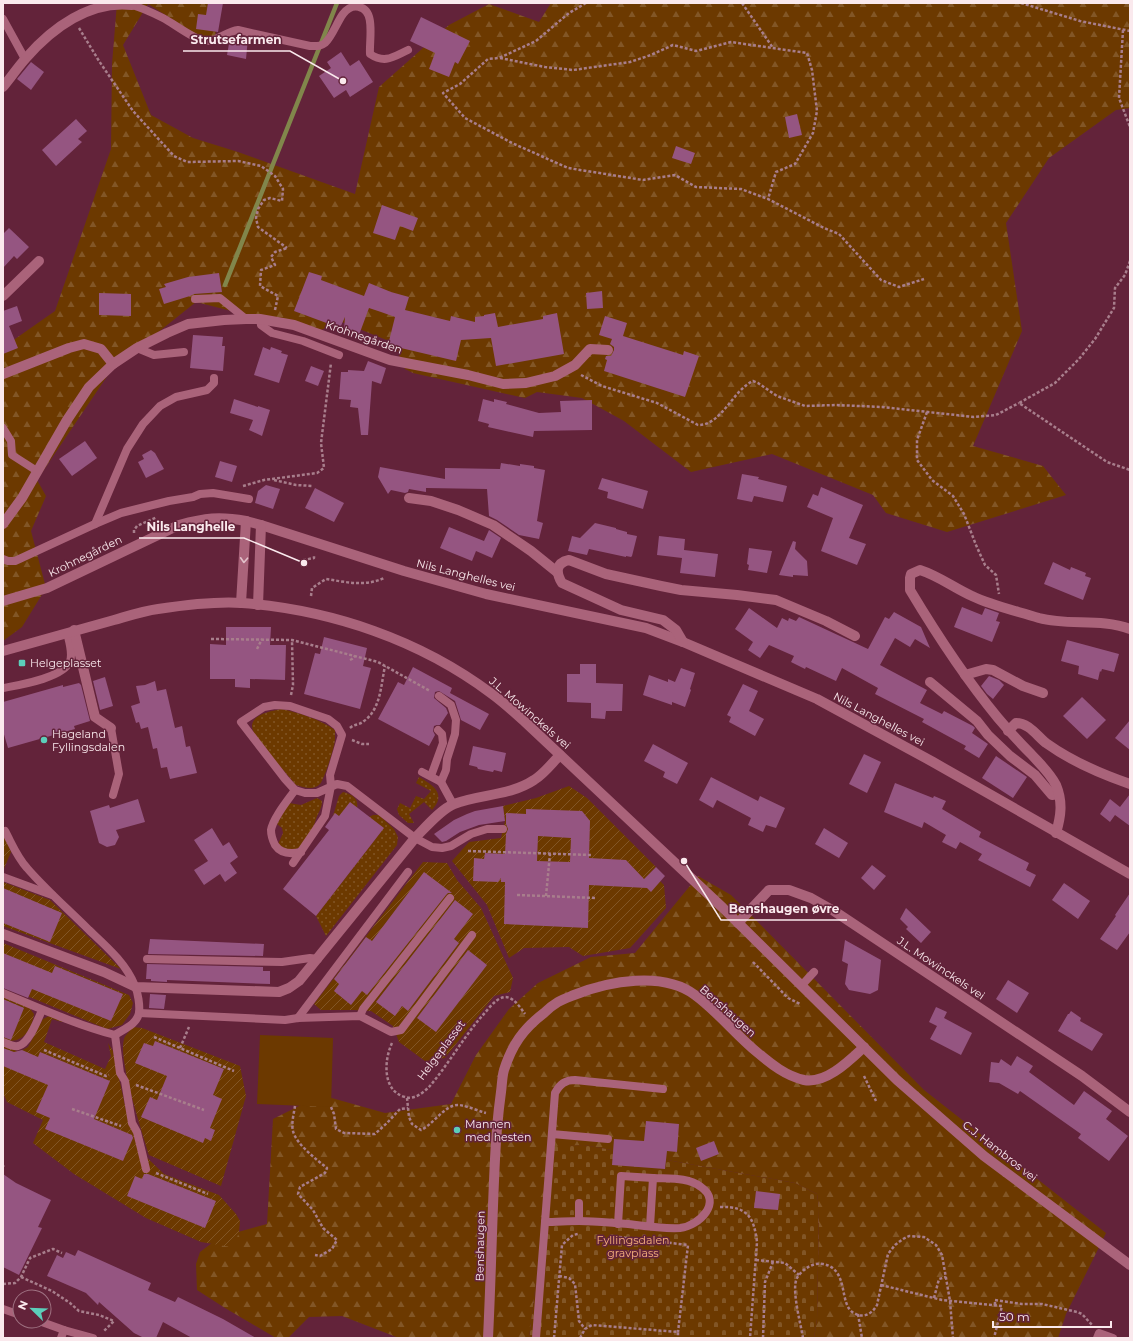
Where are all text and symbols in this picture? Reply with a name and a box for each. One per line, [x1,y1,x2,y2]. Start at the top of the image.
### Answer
callout: Strutsefarmen [183,27,290,51]
text: Strutsefarmen [190,32,282,47]
street label: Krohnegården [324,317,404,357]
callout: Nils Langhelle [139,514,244,538]
text: Nils Langhelle [147,519,236,534]
street label: Krohnegården [46,532,124,580]
street label: Nils Langhelles vei [415,556,517,594]
one-way arrow [240,557,249,563]
place label: Helgeplasset [30,656,102,670]
marker: Helgeplasset [17,658,27,668]
street label: J.L. Mowinckels vei [486,673,573,752]
street label: Nils Langhelles vei [831,689,927,749]
place label: Hageland Fyllingsdalen [52,727,125,754]
marker: Hageland Fyllingsdalen [39,735,49,745]
callout: Benshaugen øvre [721,896,847,920]
text: Benshaugen øvre [729,901,840,916]
street label: J.L. Mowinckels vei [894,933,988,1003]
street label: Benshaugen [697,982,759,1040]
street label: Helgeplasset [414,1017,468,1083]
place label: Mannen med hesten [465,1117,531,1144]
street label: C.J. Hambros vei [960,1117,1040,1185]
marker: Mannen med hesten [452,1125,462,1135]
street label: Benshaugen [472,1211,488,1281]
park label: Fyllingsdalen gravplass [596,1233,670,1260]
north arrow [12,1289,52,1329]
text: N [15,1298,31,1312]
scale bar [993,1303,1111,1329]
text: 50 m [999,1309,1030,1324]

